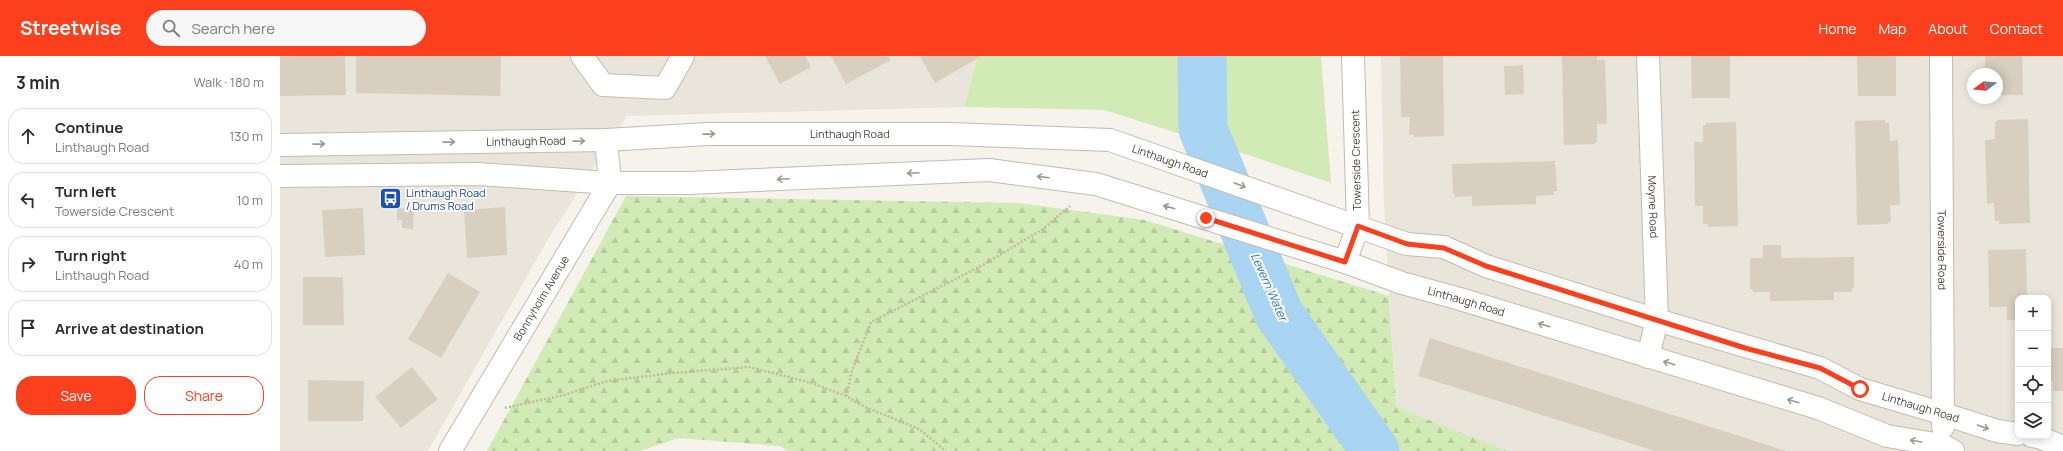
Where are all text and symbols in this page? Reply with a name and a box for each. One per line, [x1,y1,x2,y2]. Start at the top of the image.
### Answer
search box [146,10,426,46]
text: Streetwise [20,15,122,41]
icon: search [160,17,182,39]
text: Search here [192,18,275,39]
text: Home [1819,19,1856,38]
text: Map [1878,19,1906,38]
text: About [1928,19,1968,38]
text: Contact [1990,19,2043,38]
north arrow [1967,68,2003,104]
text: 3 min [16,71,60,94]
text: Walk · 180 m [193,73,264,91]
street label: Towerside Crescent [1347,109,1364,211]
text: Continue [55,117,123,138]
icon: ahead [17,125,39,147]
street label: Linthaugh Road [810,126,890,141]
text: 130 m [229,127,263,145]
one-way arrow [702,130,715,138]
street label: Linthaugh Road [486,133,566,149]
one-way arrow [572,137,585,145]
text: Linthaugh Road [55,138,149,156]
one-way arrow [442,138,455,146]
one-way arrow [312,140,325,148]
street label: Linthaugh Road [1130,140,1210,181]
one-way arrow [907,169,920,177]
one-way arrow [1037,173,1050,181]
one-way arrow [777,175,790,183]
street label: Moyne Road [1645,175,1662,238]
text: Turn left [55,181,117,202]
one-way arrow [1234,182,1246,190]
place label: Linthaugh Road / Drums Road [406,185,486,213]
bus stop icon: Linthaugh Road / Drums Road [377,186,403,212]
icon: left [17,189,39,211]
text: 10 m [236,191,263,209]
text: Towerside Crescent [55,202,174,220]
one-way arrow [1162,203,1175,210]
route end [1197,209,1215,227]
street label: Towerside Road [1935,210,1950,290]
text: Turn right [55,245,126,266]
water label: Levern Water [1247,250,1293,325]
street label: Bonnyholm Avenue [510,252,572,343]
icon: right [17,253,39,275]
text: 40 m [234,255,263,273]
text: Linthaugh Road [55,266,149,284]
street label: Linthaugh Road [1426,282,1507,319]
map controls [2015,295,2051,439]
button: + [2015,295,2051,331]
icon: arrive [17,317,39,339]
text: Arrive at destination [55,318,204,339]
one-way arrow [1538,321,1551,328]
button: − [2015,331,2051,367]
one-way arrow [1662,359,1675,366]
button: locate [2015,367,2051,403]
button: Save [16,376,136,415]
button: Share [144,376,264,415]
route start [1851,380,1869,398]
street label: Linthaugh Road [1881,388,1961,425]
one-way arrow [1787,397,1800,404]
button: layers [2015,403,2051,439]
one-way arrow [1977,424,1990,431]
one-way arrow [1910,436,1923,444]

